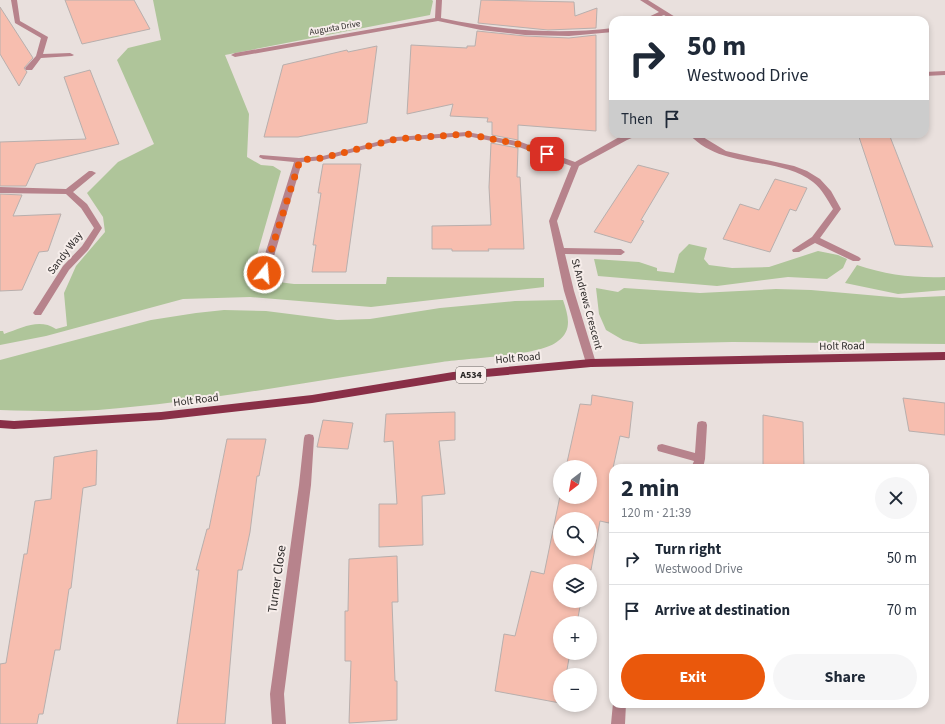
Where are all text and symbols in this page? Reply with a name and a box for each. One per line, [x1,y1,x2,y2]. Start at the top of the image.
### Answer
street label: Augusta Drive [309,17,362,39]
text: 50 m [687,26,746,66]
icon: right [621,32,673,84]
text: Westwood Drive [687,63,808,88]
icon: arrive [661,108,683,130]
text: Then [621,109,653,130]
pin [530,137,564,171]
icon: arrive [536,143,558,165]
street label: Sandy Way [44,229,86,277]
position arrow [243,252,285,294]
street label: St Andrews Crescent [568,257,606,351]
street label: Holt Road [819,338,865,354]
street label: Holt Road [495,349,541,367]
road number: A534 [456,367,486,383]
street label: Holt Road [173,390,219,410]
north arrow [553,460,597,504]
map controls [553,460,597,712]
text: 2 min [621,471,679,506]
button: close [875,477,917,519]
text: 120 m · 21:39 [621,504,691,522]
button: search [553,512,597,556]
text: Turn right [655,539,721,560]
street label: Turner Close [263,544,291,614]
icon: right [621,548,643,570]
text: 50 m [887,548,917,569]
text: Westwood Drive [655,560,743,578]
button: layers [553,564,597,608]
icon: arrive [621,600,643,622]
text: Arrive at destination [655,600,790,621]
text: 70 m [887,600,917,621]
button: + [553,616,597,660]
button: Exit [621,654,765,700]
button: Share [773,654,917,700]
button: − [553,668,597,712]

